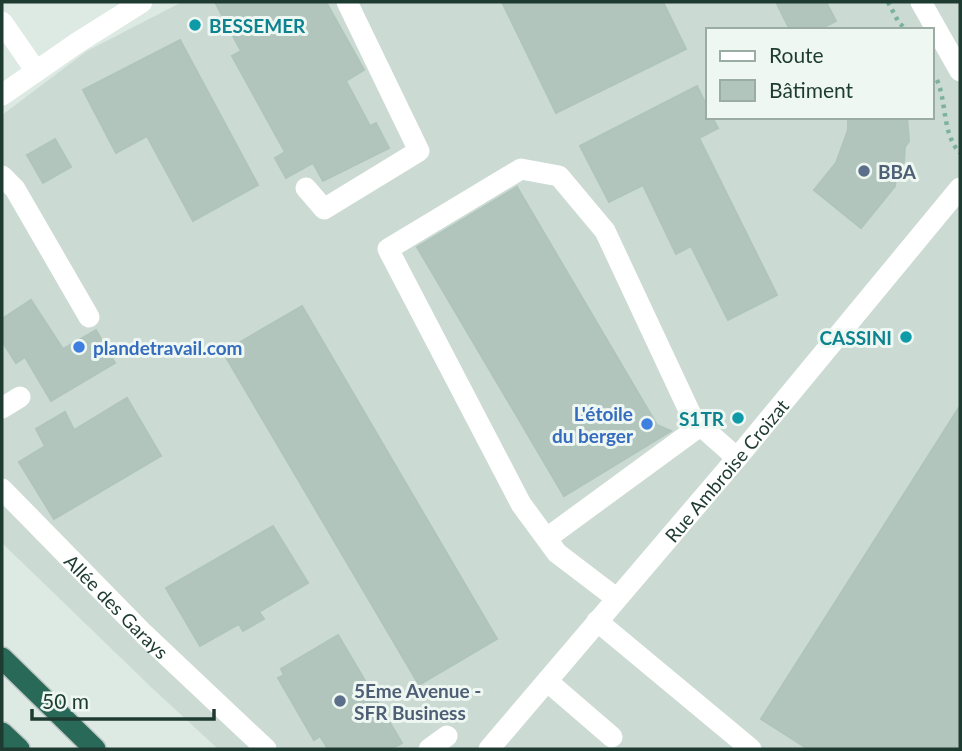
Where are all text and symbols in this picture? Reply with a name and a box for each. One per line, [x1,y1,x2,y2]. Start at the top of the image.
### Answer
place label: BESSEMER [209,14,306,37]
marker: BESSEMER [187,17,203,33]
legend [706,28,934,119]
text: Route [769,42,824,67]
text: Bâtiment [769,77,854,102]
place label: BBA [878,160,917,183]
marker: BBA [856,163,872,179]
place label: CASSINI [819,326,892,349]
marker: CASSINI [898,329,914,345]
place label: plandetravail.com [93,336,242,359]
marker: plandetravail.com [71,339,87,355]
street label: Rue Ambroise Croizat [659,394,793,546]
place label: L'étoile du berger [552,402,634,447]
place label: S1TR [679,407,725,430]
marker: S1TR [730,410,746,426]
marker: L'étoile du berger [639,416,655,432]
street label: Allée des Garays [60,549,174,663]
scale bar [32,678,214,722]
place label: 5Eme Avenue - SFR Business [354,679,481,724]
text: 50 m [42,688,89,713]
marker: 5Eme Avenue - SFR Business [332,693,348,709]

